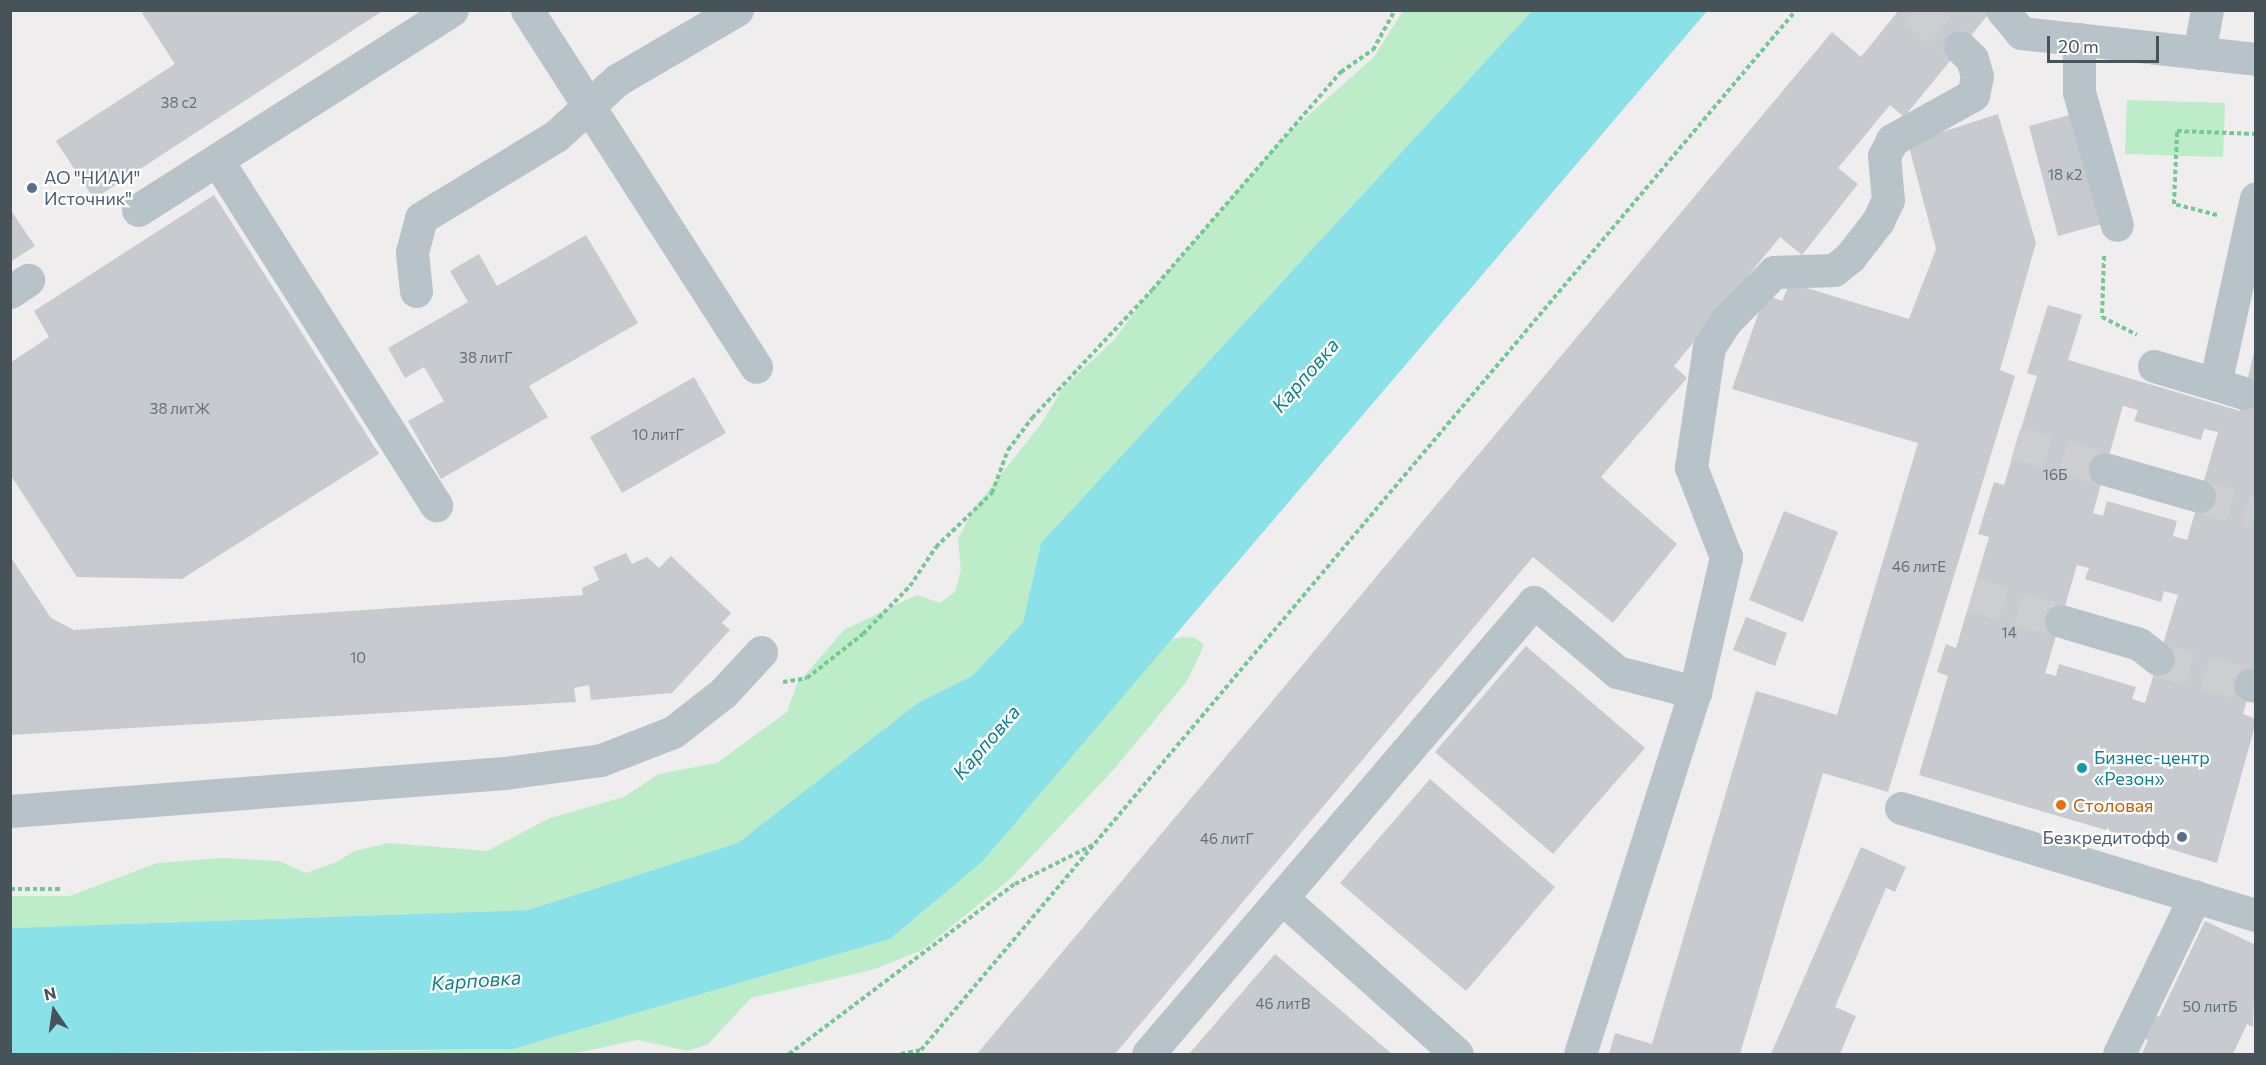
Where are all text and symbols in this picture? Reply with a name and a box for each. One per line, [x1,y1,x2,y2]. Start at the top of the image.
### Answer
scale bar [2050,24,2162,62]
text: 20 m [2058,35,2099,57]
house number: 38 с2 [161,94,197,112]
house number: 18 к2 [2048,166,2082,184]
place label: АО "НИАИ" Источник" [44,167,140,210]
marker: АО "НИАИ" Источник" [25,181,39,195]
water label: Карповка [1266,333,1344,417]
house number: 38 литГ [459,349,513,367]
house number: 38 литЖ [150,400,210,418]
house number: 10 литГ [632,426,684,444]
house number: 16Б [2043,466,2067,484]
house number: 46 литЕ [1892,558,1946,576]
house number: 14 [2001,624,2017,642]
house number: 10 [350,649,366,667]
water label: Карповка [947,700,1025,784]
place label: Бизнес-центр «Резон» [2094,747,2210,789]
marker: Бизнес-центр «Резон» [2075,761,2089,775]
place label: Столовая [2073,794,2154,816]
marker: Столовая [2054,798,2068,812]
place label: Безкредитофф [2043,826,2170,848]
house number: 46 литГ [1200,830,1254,848]
marker: Безкредитофф [2175,830,2189,844]
water label: Карповка [430,965,522,995]
north arrow [24,981,84,1041]
text: N [42,982,58,1004]
house number: 46 литВ [1256,995,1310,1013]
house number: 50 литБ [2182,998,2238,1016]

